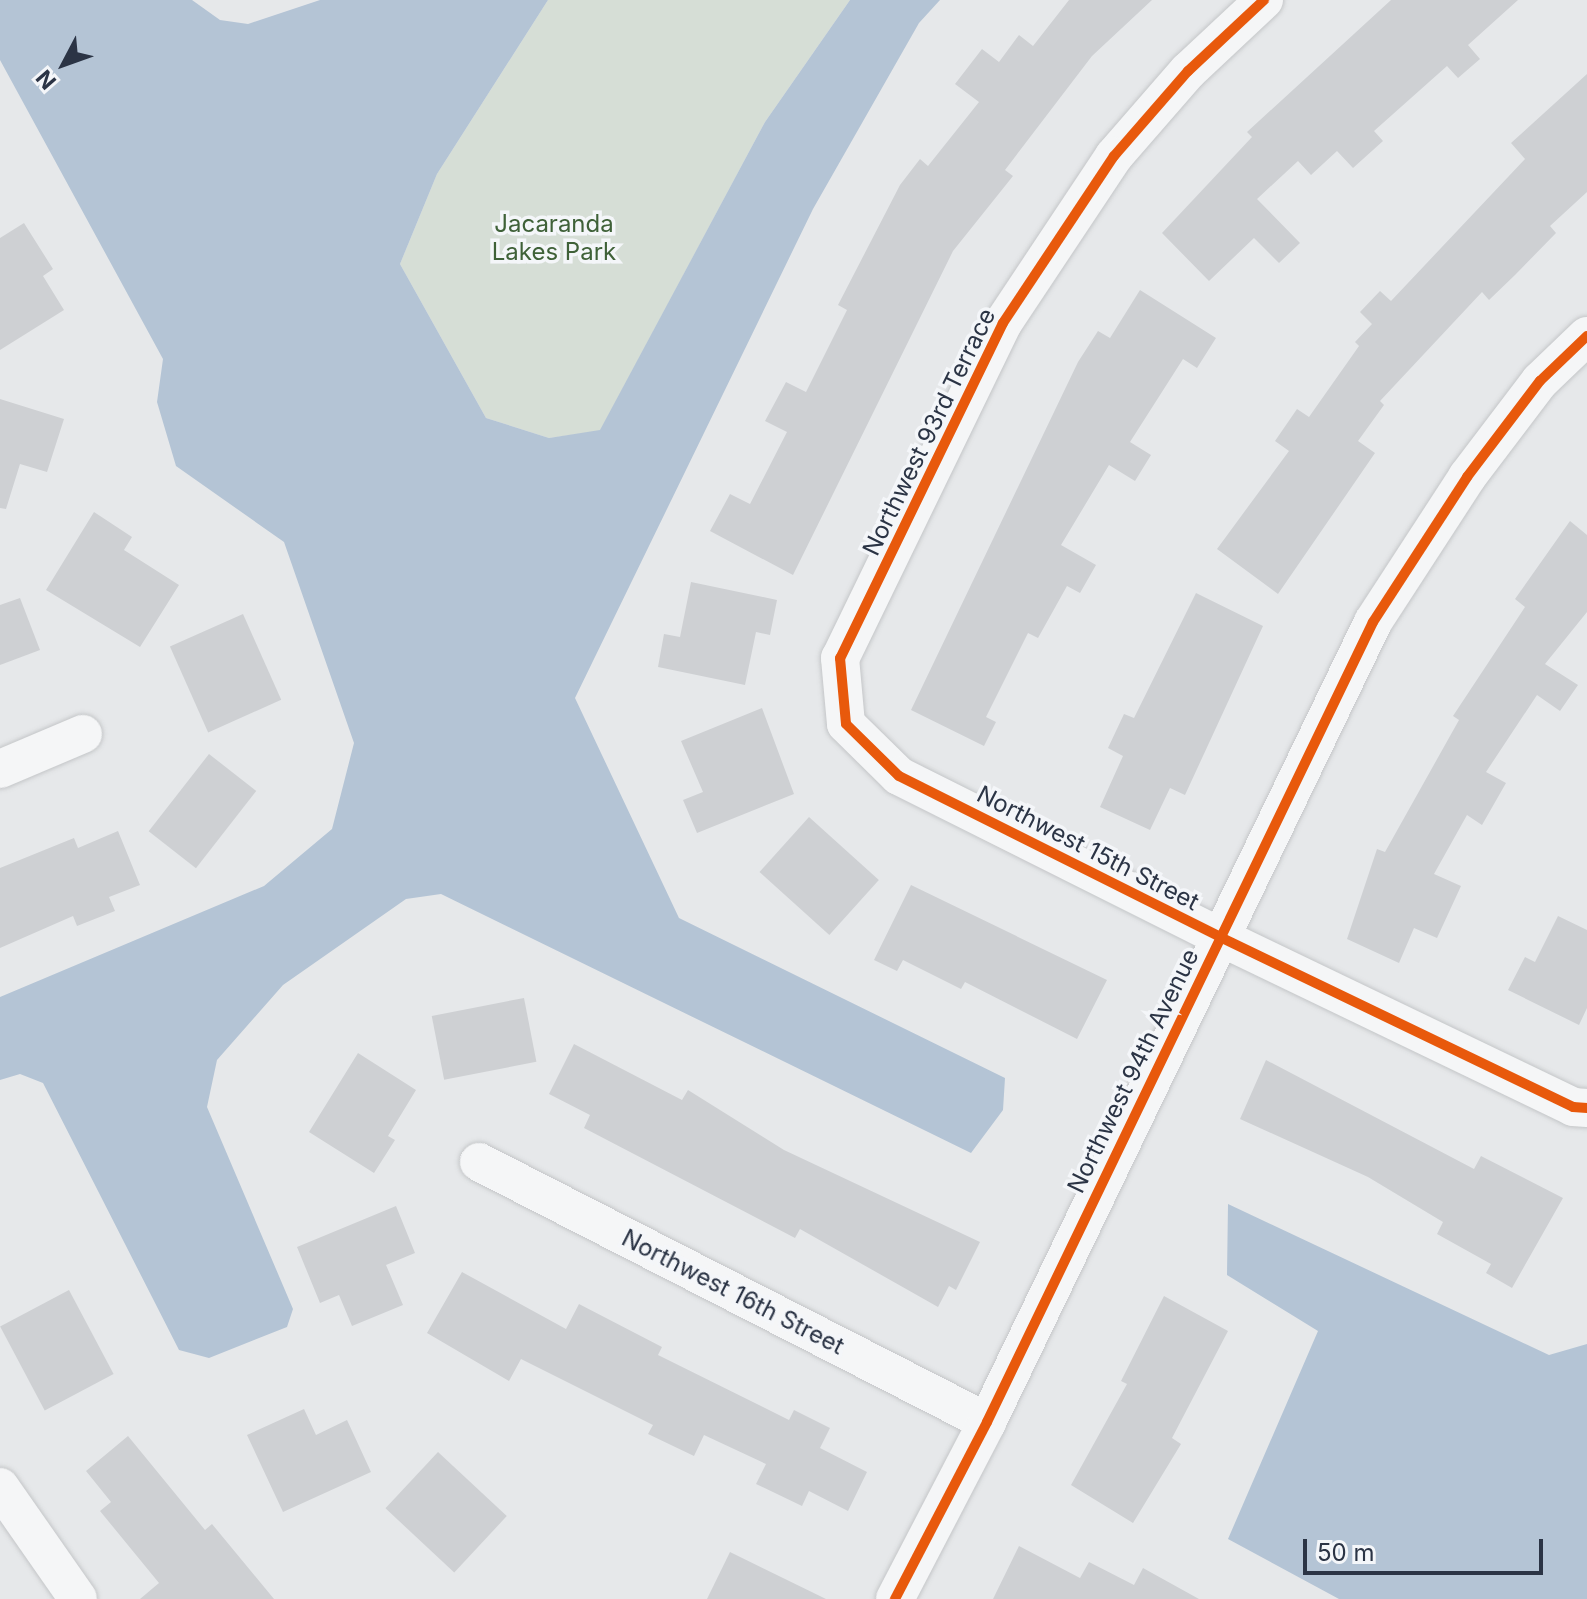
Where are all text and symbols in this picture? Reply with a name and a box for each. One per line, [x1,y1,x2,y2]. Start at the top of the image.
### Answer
north arrow [24,24,104,104]
text: N [31,65,61,95]
park label: Jacaranda Lakes Park [492,210,616,266]
street label: Northwest 93rd Terrace [857,304,1001,560]
street label: Northwest 15th Street [972,779,1204,917]
street label: Northwest 94th Avenue [1061,944,1205,1198]
street label: Northwest 16th Street [617,1223,849,1361]
scale bar [1307,1523,1547,1573]
text: 50 m [1317,1538,1375,1567]

